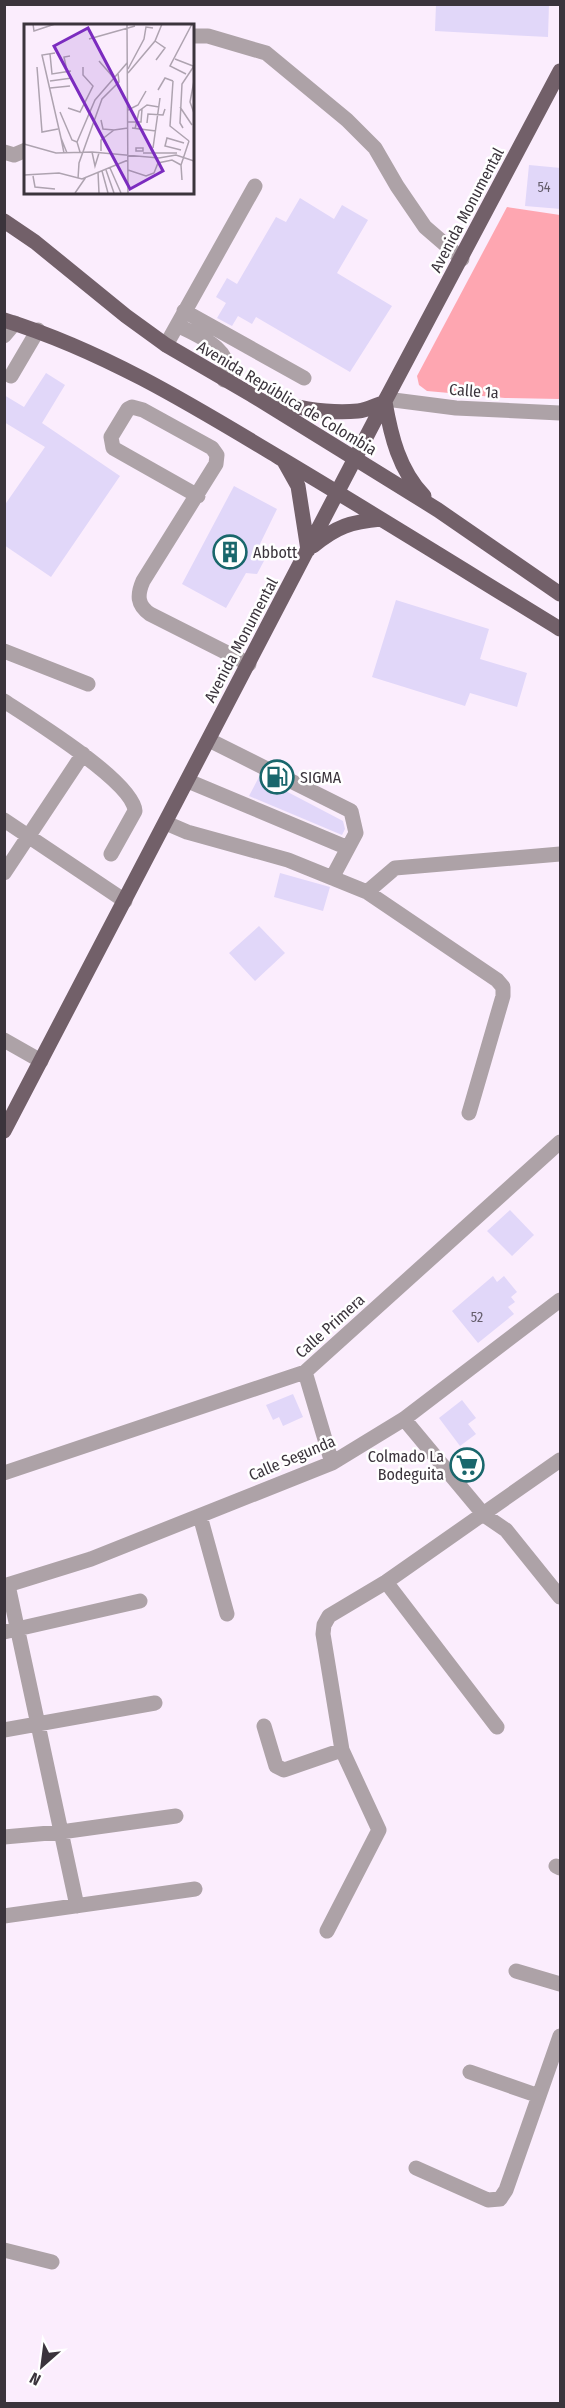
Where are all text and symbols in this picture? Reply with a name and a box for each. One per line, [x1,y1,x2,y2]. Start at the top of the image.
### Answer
inset map [24,24,194,194]
street label: Avenida Monumental [426,144,508,276]
house number: 54 [537,179,551,196]
street label: Avenida República de Colombia [194,337,380,459]
street label: Calle 1a [449,380,500,402]
building icon: Abbott [212,534,248,570]
place label: Abbott [253,543,298,562]
street label: Avenida Monumental [200,574,282,706]
fuel station icon: SIGMA [259,759,295,795]
place label: SIGMA [300,768,342,787]
street label: Calle Primera [292,1290,369,1362]
house number: 52 [471,1309,483,1326]
street label: Calle Segunda [246,1431,338,1485]
place label: Colmado La Bodeguita [368,1447,444,1484]
supermarket icon: Colmado La Bodeguita [449,1447,485,1483]
north arrow [12,2336,72,2396]
text: N [26,2368,44,2389]

